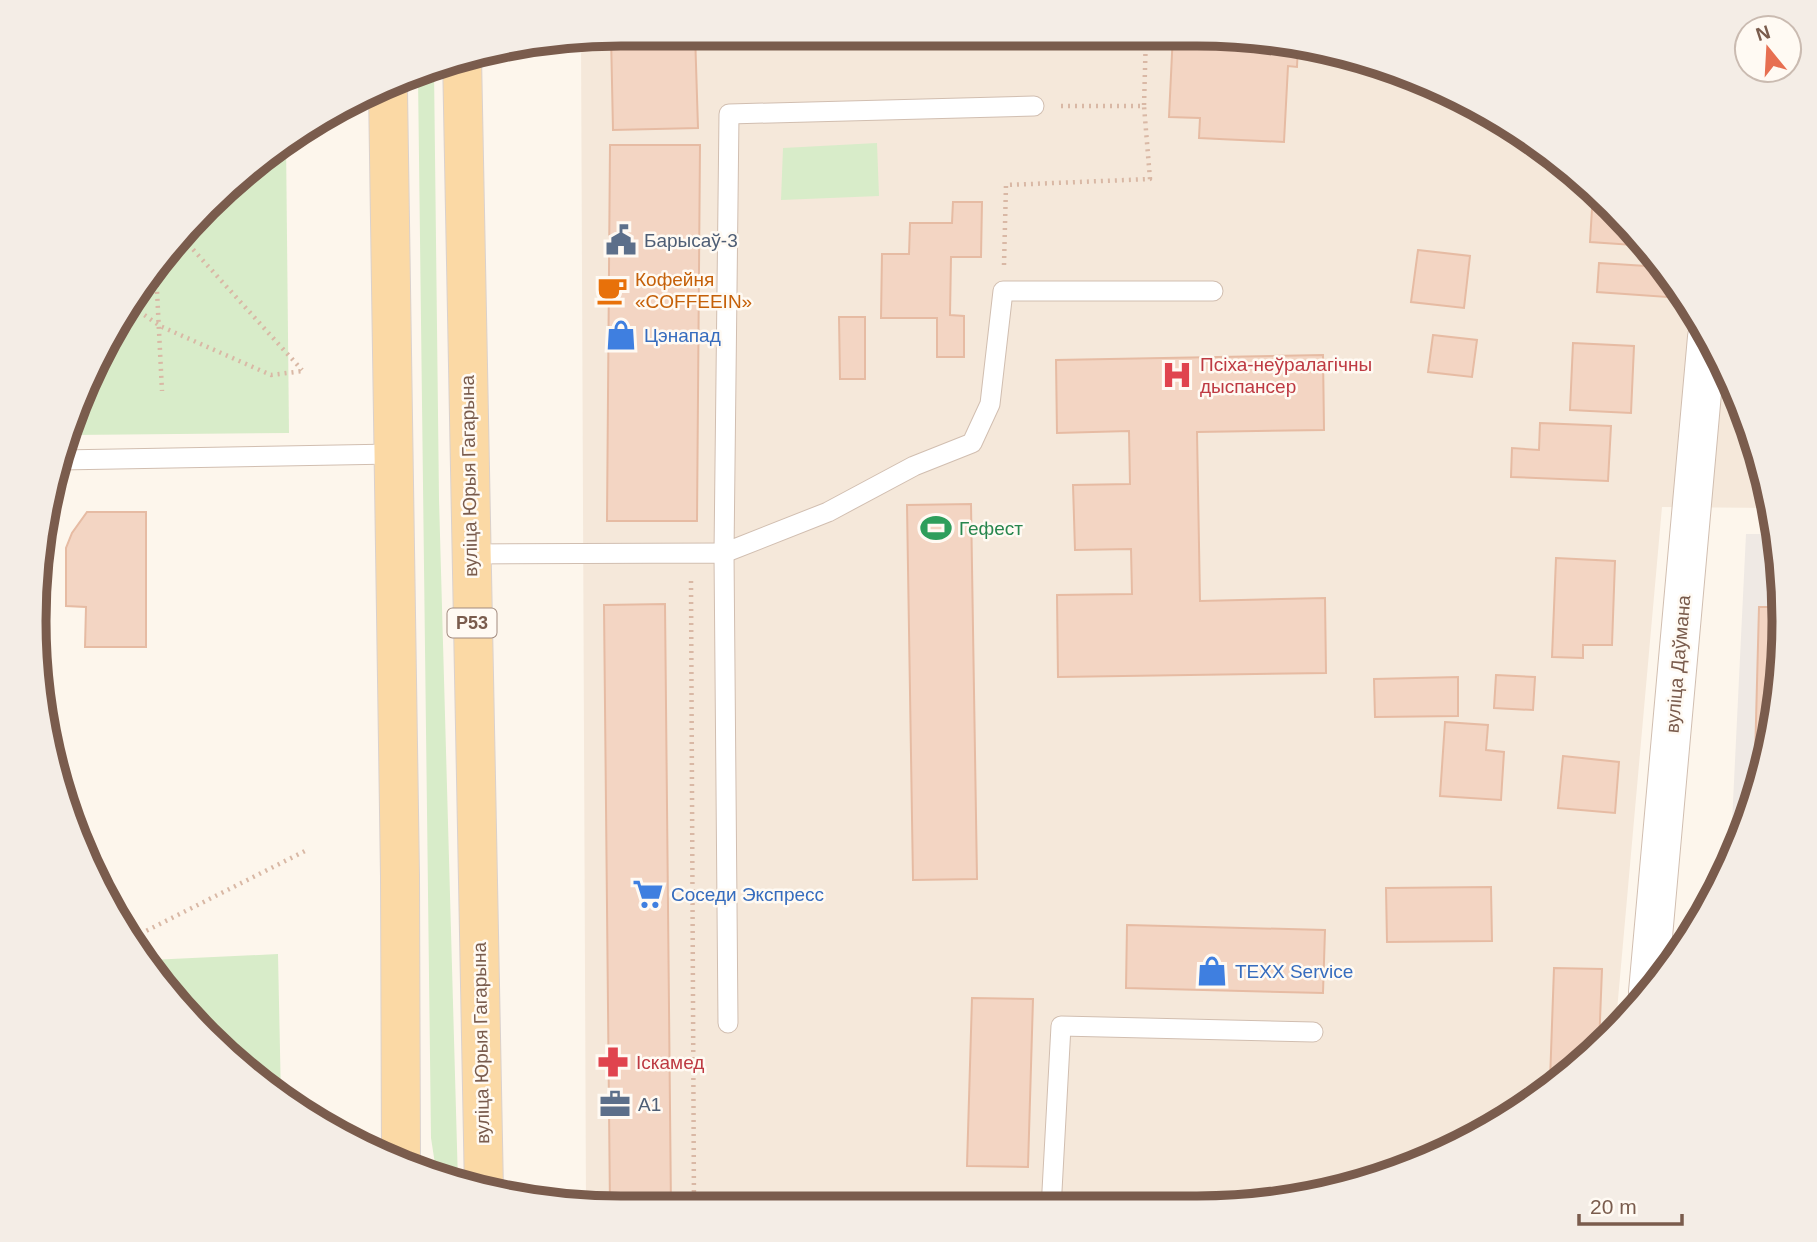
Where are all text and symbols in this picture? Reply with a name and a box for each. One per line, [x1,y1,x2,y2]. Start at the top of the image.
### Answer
north arrow [1733,14,1803,84]
text: N [1753,21,1773,45]
public building icon: Барысаў-3 [604,223,638,257]
place label: Барысаў-3 [644,230,738,251]
place label: Кофейня «COFFEEIN» [635,269,752,312]
cafe icon: Кофейня «COFFEEIN» [595,273,629,307]
shop icon: Цэнапад [604,318,638,352]
place label: Цэнапад [644,325,721,346]
place label: Псіха-неўралагічны дыспансер [1200,354,1372,397]
hospital icon: Псіха-неўралагічны дыспансер [1160,358,1194,392]
street label: вуліца Юрыя Гагарына [457,374,481,577]
sports icon: Гефест [919,511,953,545]
place label: Гефест [959,518,1023,539]
street label: вуліца Даўмана [1662,594,1695,734]
road number: Р53 [448,608,496,638]
supermarket icon: Соседи Экспресс [631,877,665,911]
place label: Соседи Экспресс [671,884,824,905]
street label: вуліца Юрыя Гагарына [469,941,493,1144]
shop icon: TEXX Service [1195,954,1229,988]
place label: TEXX Service [1235,961,1353,982]
pharmacy icon: Іскамед [596,1045,630,1079]
place label: Іскамед [636,1052,704,1073]
office icon: A1 [598,1087,632,1121]
place label: A1 [638,1094,661,1115]
scale bar [1579,1182,1682,1226]
text: 20 m [1590,1195,1637,1218]

